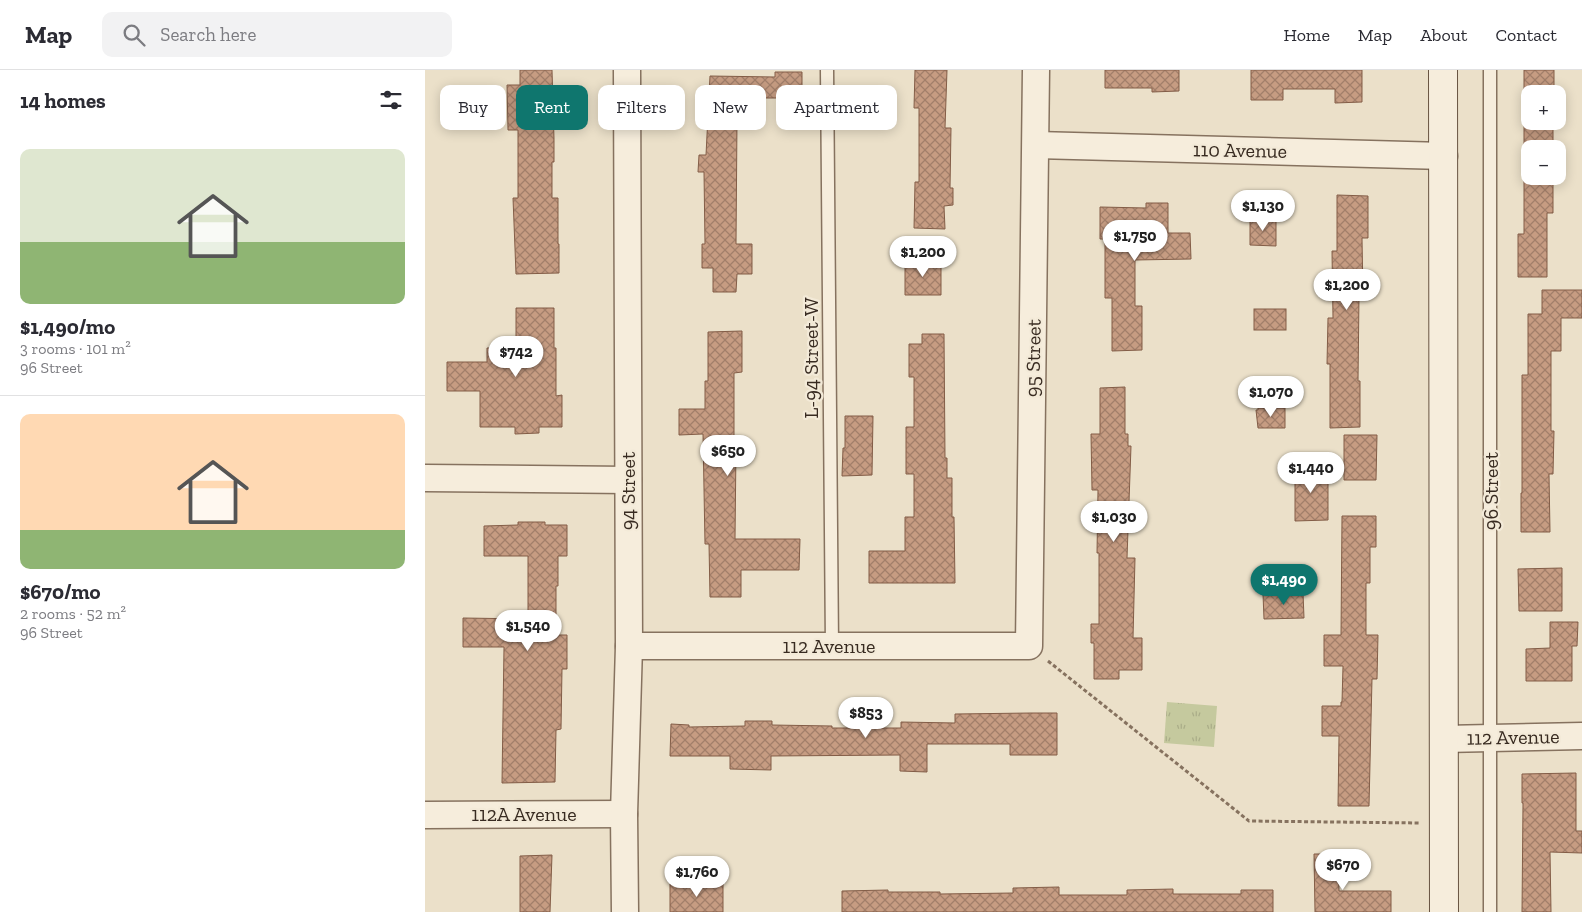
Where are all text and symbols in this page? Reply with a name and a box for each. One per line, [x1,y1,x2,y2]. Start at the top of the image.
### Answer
search box [102,12,452,57]
text: Map [25,20,72,49]
icon: search [120,21,148,49]
text: Search here [160,23,257,46]
text: Home [1283,24,1330,46]
text: Map [1358,24,1392,46]
text: About [1420,24,1467,46]
text: Contact [1495,24,1557,46]
chip: Buy [440,85,506,130]
chip: Rent [516,85,588,130]
chip: Filters [598,85,685,130]
chip: New [695,85,766,130]
chip: Apartment [776,85,897,130]
map controls [1521,85,1566,185]
button: + [1521,85,1566,130]
icon: filters [377,86,405,114]
text: 14 homes [20,88,106,113]
street label: 110 Avenue [1193,137,1287,163]
button: − [1521,140,1566,185]
icon: home [168,181,258,271]
pin: $1,130 [1222,190,1304,232]
text: $1,130 [1242,196,1284,215]
pin: $1,750 [1094,220,1176,262]
text: $1,750 [1114,226,1156,245]
pin: $1,200 [882,236,964,278]
text: $1,200 [901,242,945,261]
pin: $1,200 [1306,268,1388,311]
text: $1,200 [1325,275,1369,294]
street label: L-94 Street-W [799,297,823,419]
text: $1,490/mo [20,314,115,339]
street label: 95 Street [1020,318,1046,397]
pin: $742 [486,336,546,378]
text: 3 rooms · 101 m² [20,339,131,358]
text: $742 [499,342,533,361]
text: 96 Street [20,358,83,377]
pin: $1,070 [1230,376,1312,418]
text: $1,070 [1249,382,1293,401]
pin: $650 [698,434,758,477]
text: $650 [711,441,745,460]
icon: home [168,447,258,537]
street label: 94 Street [616,451,640,530]
street label: 96 Street [1479,451,1503,530]
pin: $1,440 [1270,452,1352,494]
text: $1,440 [1288,458,1334,477]
pin: $1,030 [1073,500,1155,543]
text: $1,030 [1092,507,1136,526]
pin: $1,490 [1243,564,1325,606]
text: $1,490 [1262,570,1306,589]
text: $670/mo [20,579,101,604]
text: 2 rooms · 52 m² [20,604,126,623]
pin: $1,540 [487,610,569,652]
text: $1,540 [506,616,550,635]
text: 96 Street [20,623,83,642]
street label: 112 Avenue [783,634,876,658]
pin: $853 [836,696,896,739]
text: $853 [849,703,883,722]
street label: 112 Avenue [1466,724,1560,750]
street label: 112A Avenue [471,802,577,826]
pin: $670 [1313,848,1373,891]
text: $670 [1326,855,1360,874]
pin: $1,760 [656,856,738,898]
text: $1,760 [675,862,719,881]

